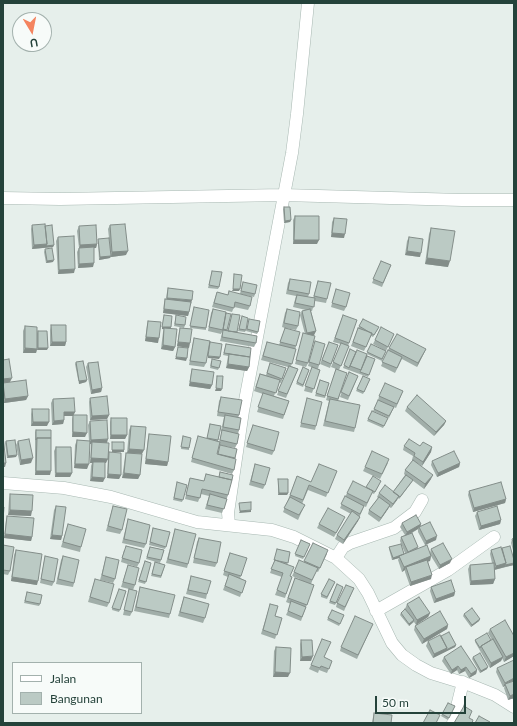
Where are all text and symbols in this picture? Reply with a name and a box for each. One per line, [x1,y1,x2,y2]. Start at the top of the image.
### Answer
north arrow [12,12,52,52]
text: U [29,36,39,50]
legend [12,662,142,714]
text: Jalan [50,671,76,686]
scale bar [377,688,468,714]
text: Bangunan [50,691,103,706]
text: 50 m [382,695,409,710]

